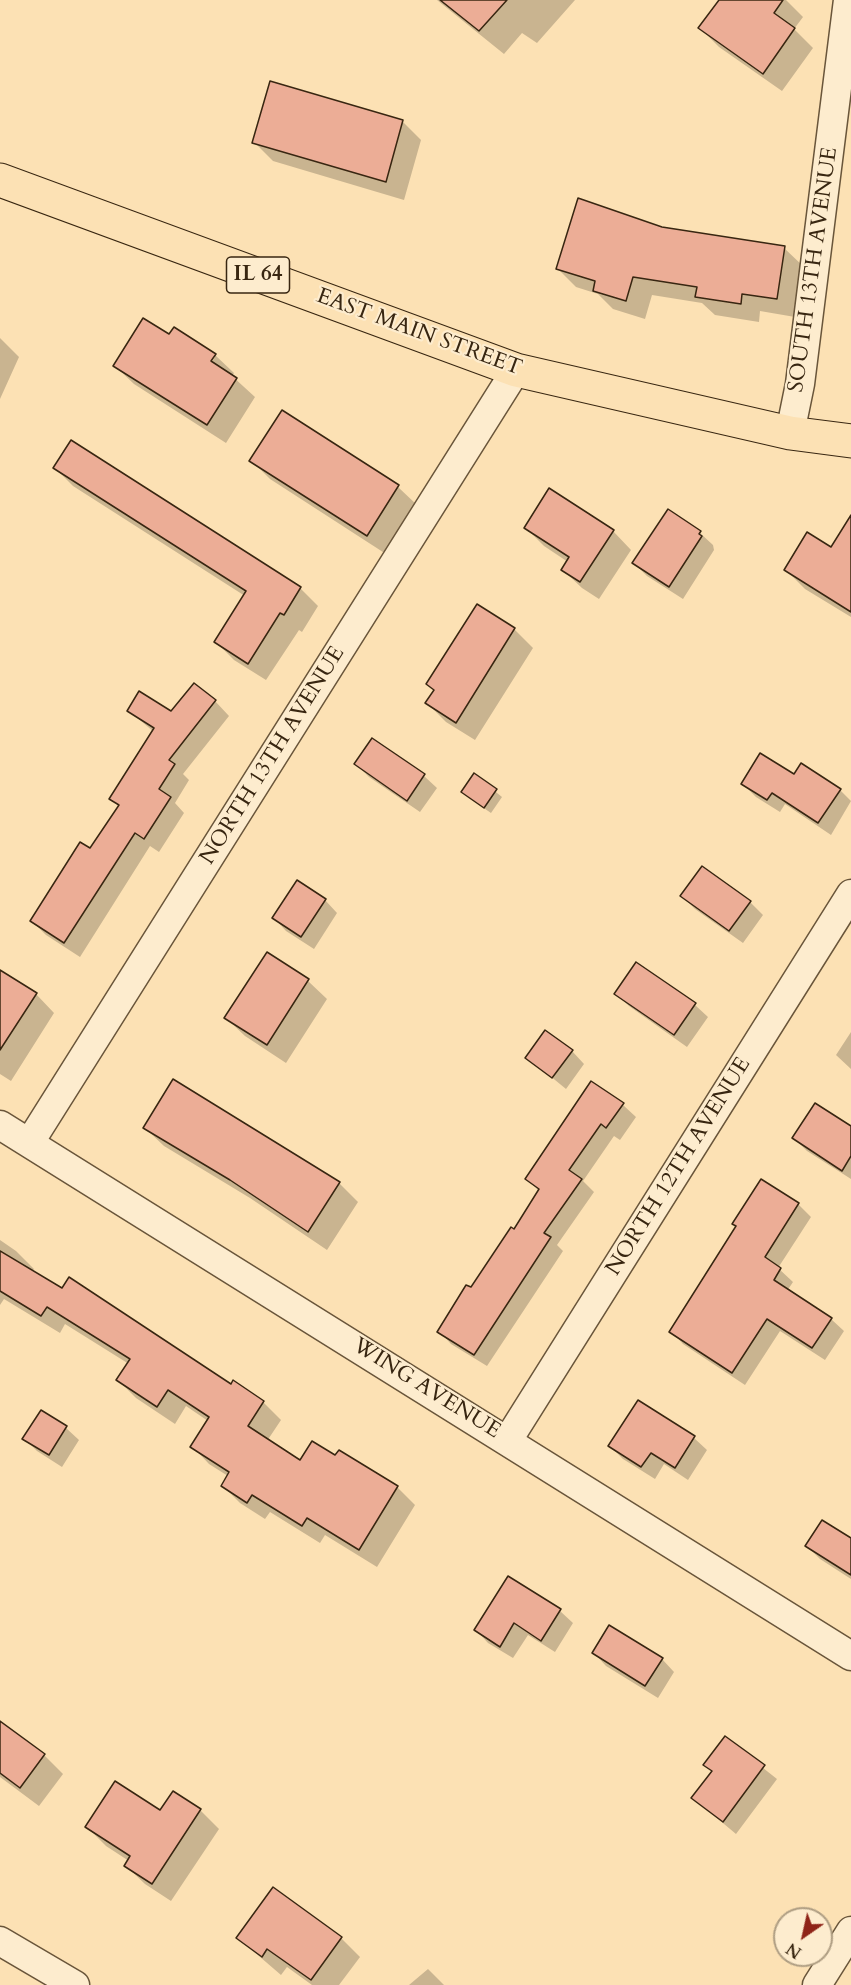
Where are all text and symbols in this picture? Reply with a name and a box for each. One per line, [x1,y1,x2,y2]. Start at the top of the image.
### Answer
street label: SOUTH 13TH AVENUE [784,146,844,394]
road number: IL 64 [226,257,290,293]
street label: EAST MAIN STREET [313,284,525,382]
street label: NORTH 13TH AVENUE [195,642,351,870]
street label: NORTH 12TH AVENUE [601,1053,757,1281]
street label: WING AVENUE [347,1333,505,1445]
north arrow [773,1907,833,1967]
text: N [782,1937,806,1963]

